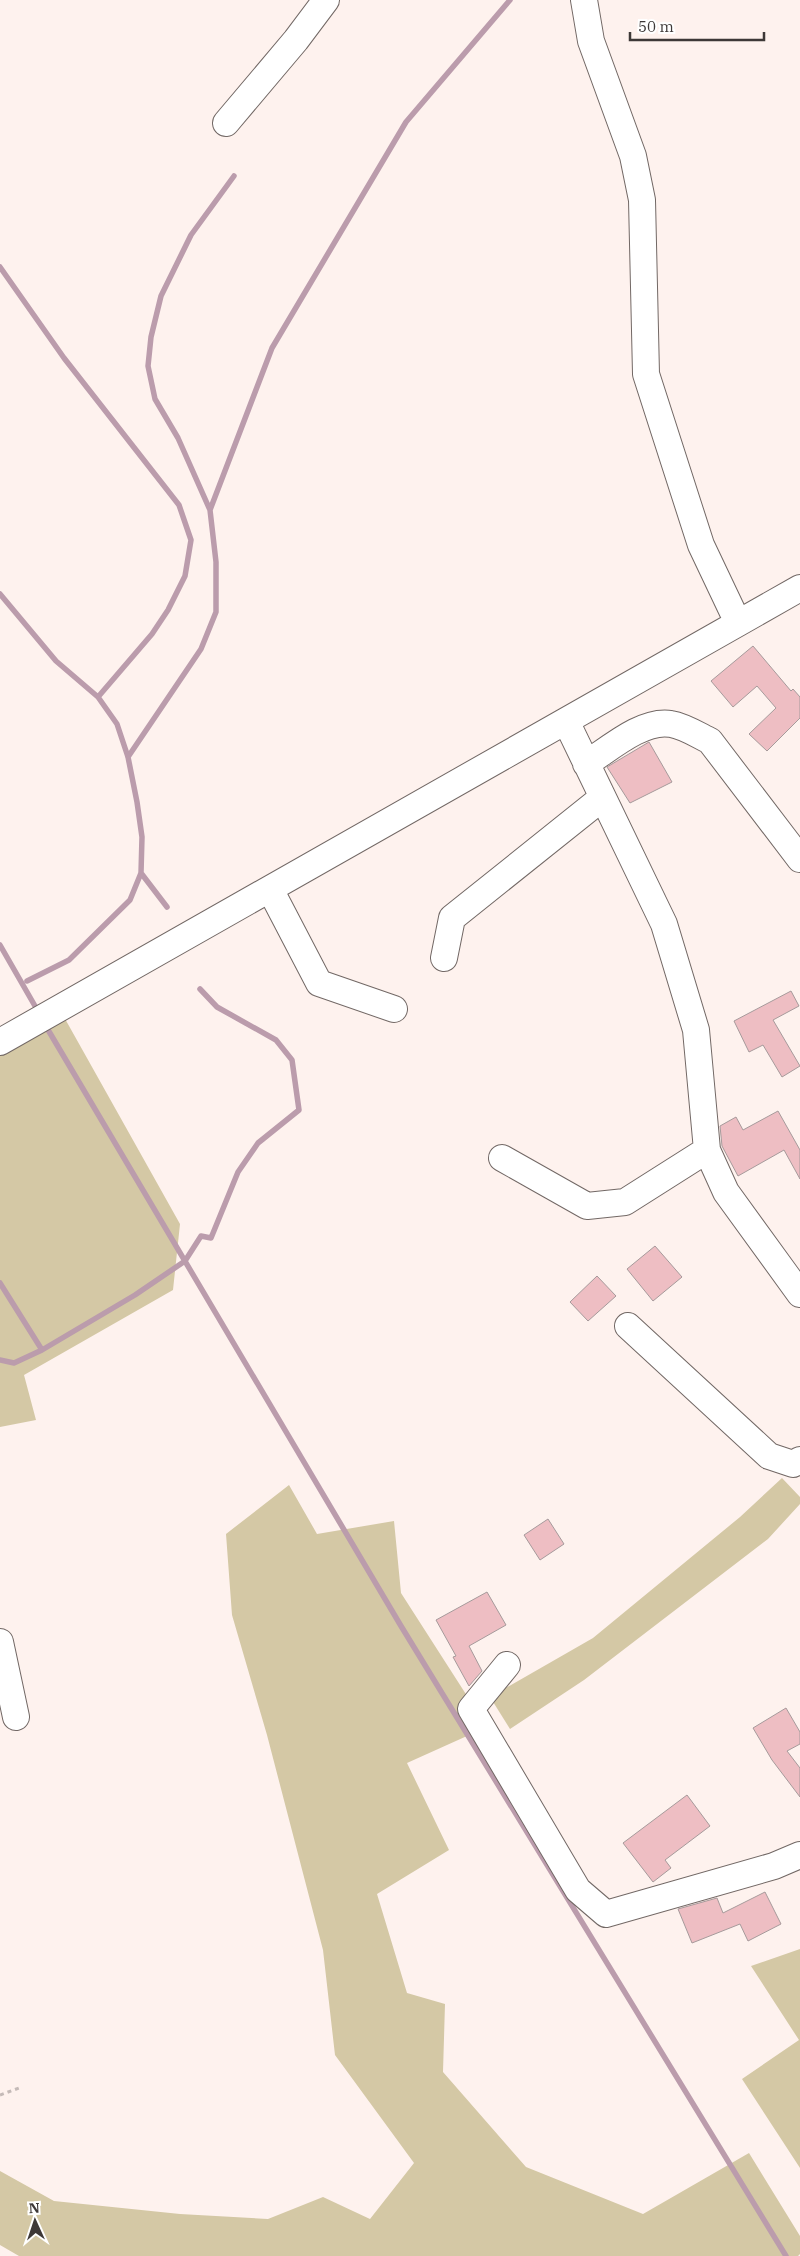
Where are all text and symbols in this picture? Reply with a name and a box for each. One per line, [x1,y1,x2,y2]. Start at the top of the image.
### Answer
scale bar [630,10,764,42]
text: 50 m [638,17,674,36]
north arrow [10,2196,60,2246]
text: N [28,2199,40,2217]

